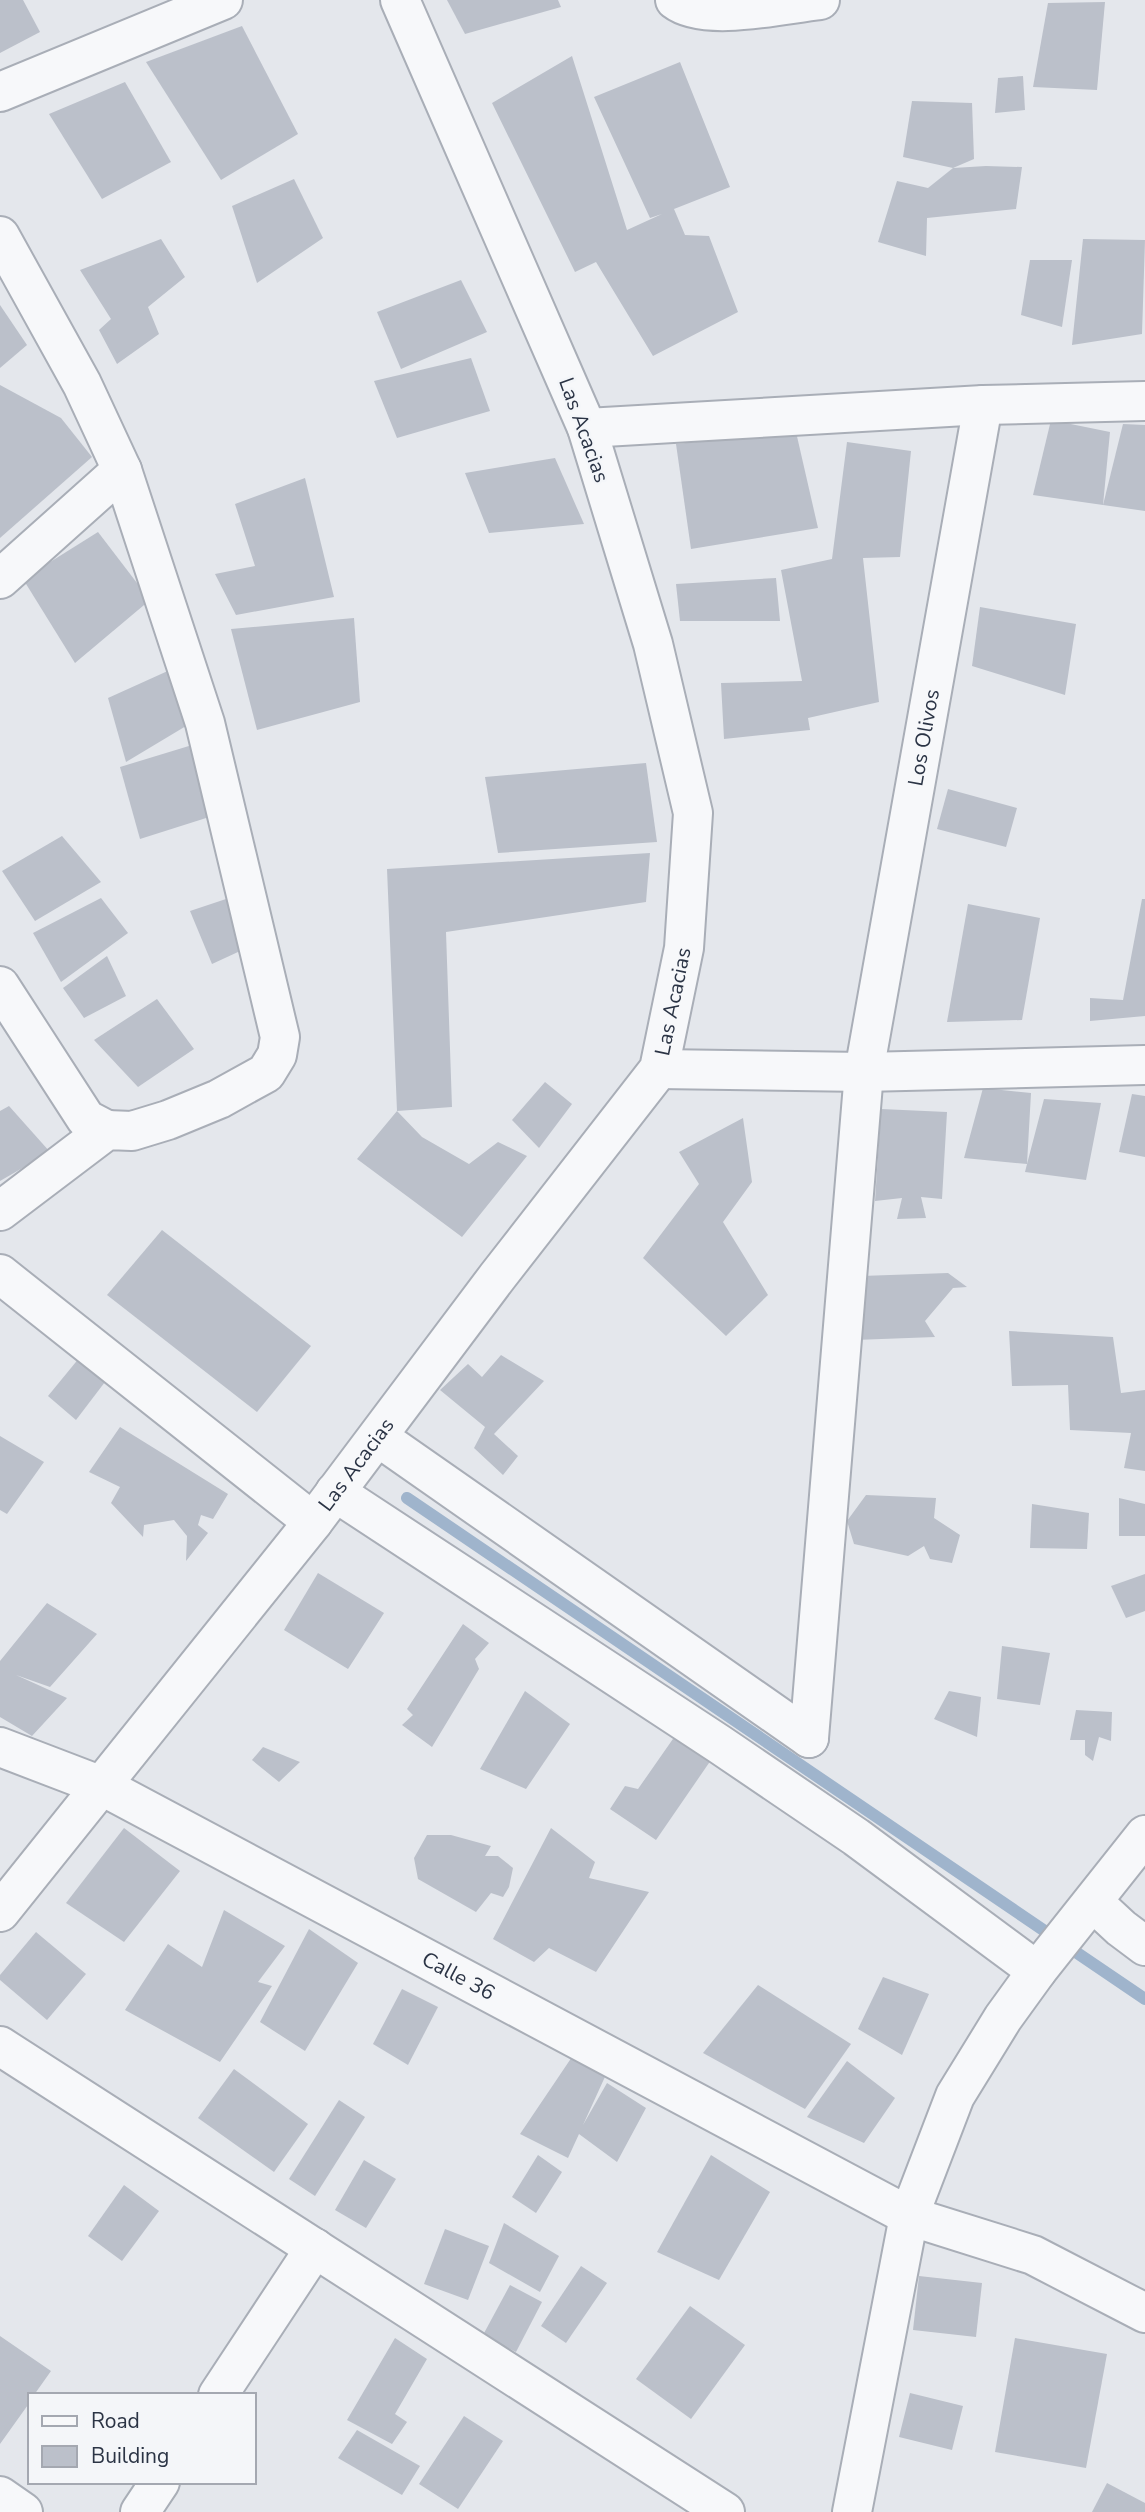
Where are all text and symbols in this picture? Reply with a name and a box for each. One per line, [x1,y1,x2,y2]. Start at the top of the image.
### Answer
street label: Las Acacias [552,374,616,486]
street label: Los Olivos [901,687,946,788]
street label: Las Acacias [648,945,698,1058]
street label: Las Acacias [312,1412,400,1517]
street label: Calle 36 [417,1945,500,2007]
legend [28,2393,256,2484]
text: Road [91,2407,140,2435]
text: Building [91,2442,169,2470]

